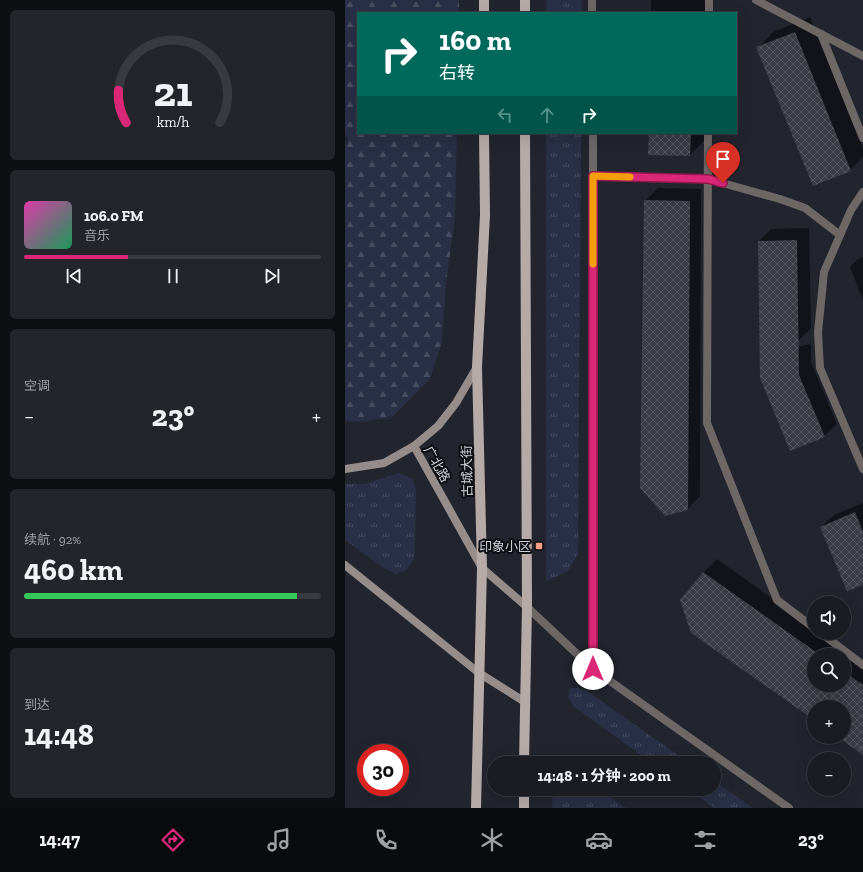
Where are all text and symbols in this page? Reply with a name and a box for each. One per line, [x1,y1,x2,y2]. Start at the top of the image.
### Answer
text: 160 m [439,24,511,57]
icon: right [373,28,425,80]
text: 右转 [439,62,475,84]
text: 21 [153,67,192,117]
icon: left [494,104,516,126]
icon: ahead [536,104,558,126]
icon: right [578,104,600,126]
text: km/h [156,113,189,130]
pin [706,142,740,183]
icon: arrive [712,148,734,170]
text: 106.0 FM [84,207,144,225]
text: 音乐 [84,228,110,243]
icon: previous [63,265,85,287]
icon: pause [162,265,184,287]
icon: next [261,265,283,287]
text: 空调 [24,378,50,393]
text: 23° [152,398,195,434]
text: − [24,403,34,430]
text: + [312,403,321,430]
street label: 广北路 [421,443,453,485]
street label: 古城大街 [459,445,475,497]
text: 续航 · 92% [24,532,81,547]
place label: 印象小区 [479,539,531,554]
marker: 印象小区 [534,541,544,551]
text: 460 km [24,552,123,588]
map controls [807,596,851,796]
button: sound [807,596,851,640]
position arrow [572,648,614,690]
button: search [807,648,851,692]
text: 到达 [24,697,50,712]
button: + [807,700,851,744]
text: 14:48 [24,717,94,753]
speed limit sign: 30 [357,744,409,796]
button: − [807,752,851,796]
text: 14:48 · 1 分钟 · 200 m [537,767,671,785]
icon: directions [159,826,187,854]
icon: music [265,826,293,854]
icon: phone [372,826,400,854]
icon: climate [478,826,506,854]
icon: car [585,826,613,854]
icon: filters [691,826,719,854]
text: 14:47 [39,829,80,851]
text: 23° [798,829,824,851]

